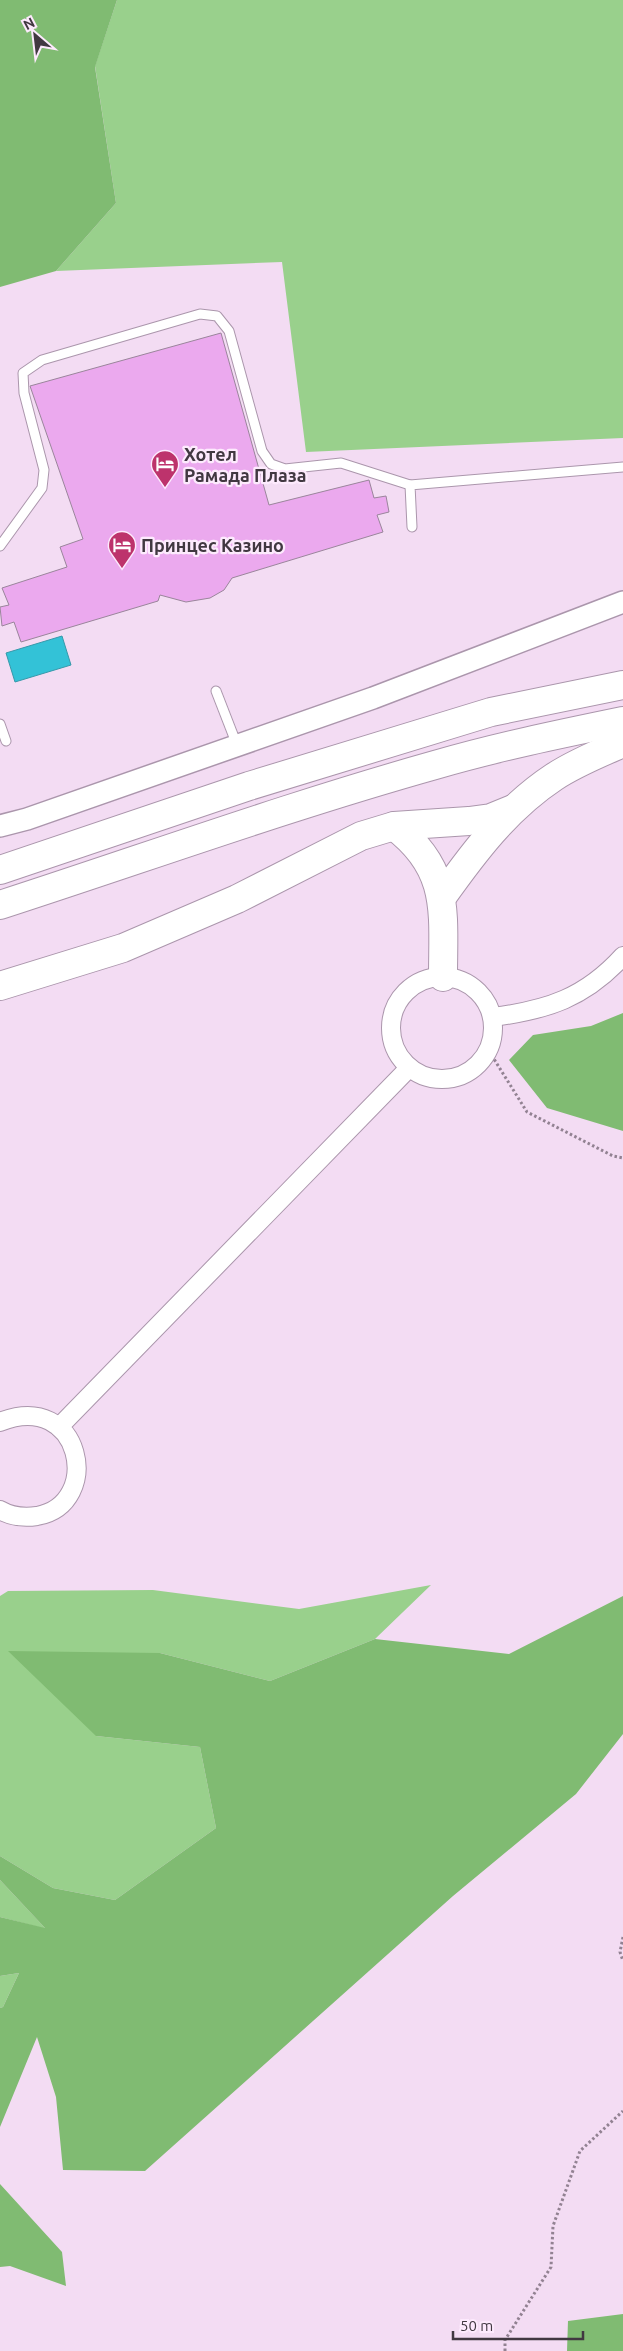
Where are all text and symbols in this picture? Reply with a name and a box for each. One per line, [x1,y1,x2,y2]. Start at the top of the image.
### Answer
north arrow [10,10,60,60]
text: N [21,14,37,33]
place label: Хотел Рамада Плаза [184,444,306,485]
hotel icon: Хотел Рамада Плаза [150,449,180,488]
hotel icon: Принцес Казино [107,530,137,569]
place label: Принцес Казино [141,535,284,555]
scale bar [453,2308,583,2340]
text: 50 m [460,2317,493,2334]

